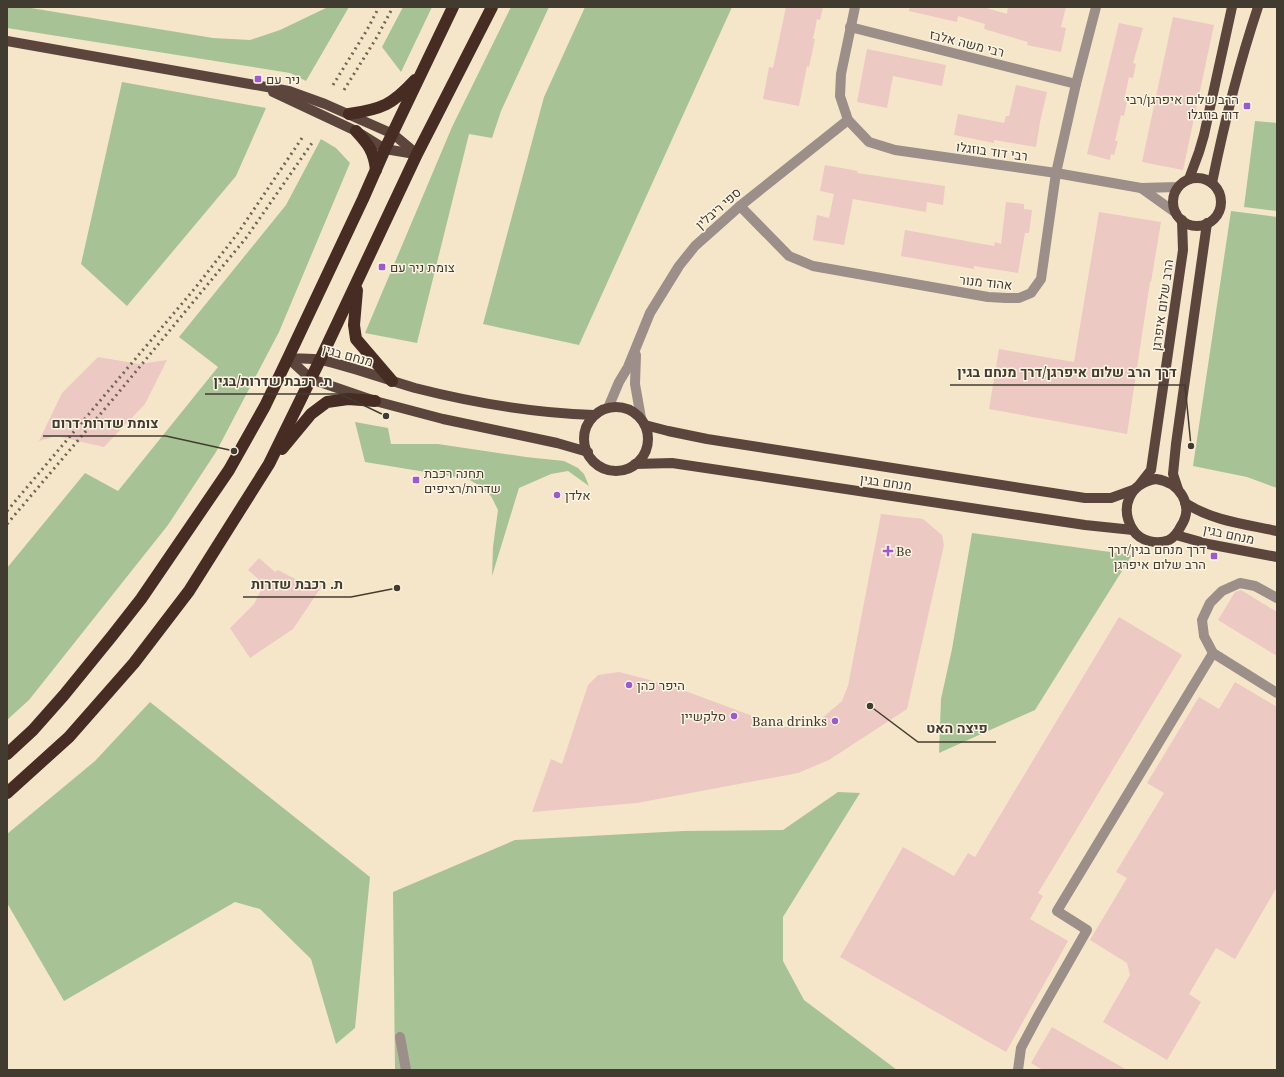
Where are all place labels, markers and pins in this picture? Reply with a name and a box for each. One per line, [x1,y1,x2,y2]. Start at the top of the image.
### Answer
place label: ניר עם [266,70,300,88]
marker: ניר עם [253,74,263,84]
place label: הרב שלום איפרגן/רבי דוד בוזגלו [1126,90,1239,123]
marker: הרב שלום איפרגן/רבי דוד בוזגלו [1242,101,1252,111]
place label: צומת ניר עם [390,258,455,276]
marker: צומת ניר עם [377,262,387,272]
callout: דרך הרב שלום איפרגן/דרך מנחם בגין [950,359,1185,385]
callout: ת. רכבת שדרות/בגין [205,368,340,394]
callout: צומת שדרות דרום [43,410,166,436]
place label: תחנה רכבת שדרות/רציפים [424,464,501,497]
marker: תחנה רכבת שדרות/רציפים [411,475,421,485]
place label: אלדן [565,486,591,504]
marker: אלדן [552,490,562,500]
place label: דרך מנחם בגין/דרך הרב שלום איפרגן [1108,540,1206,573]
place label: Be [896,542,912,560]
marker: Be [883,546,893,556]
marker: דרך מנחם בגין/דרך הרב שלום איפרגן [1209,551,1219,561]
callout: ת. רכבת שדרות [243,571,351,597]
place label: היפר כהן [637,676,685,694]
marker: היפר כהן [624,680,634,690]
place label: סלקשיין [681,707,726,725]
marker: סלקשיין [729,711,739,721]
place label: Bana drinks [752,712,827,730]
marker: Bana drinks [830,716,840,726]
callout: פיצה האט [918,716,996,742]

